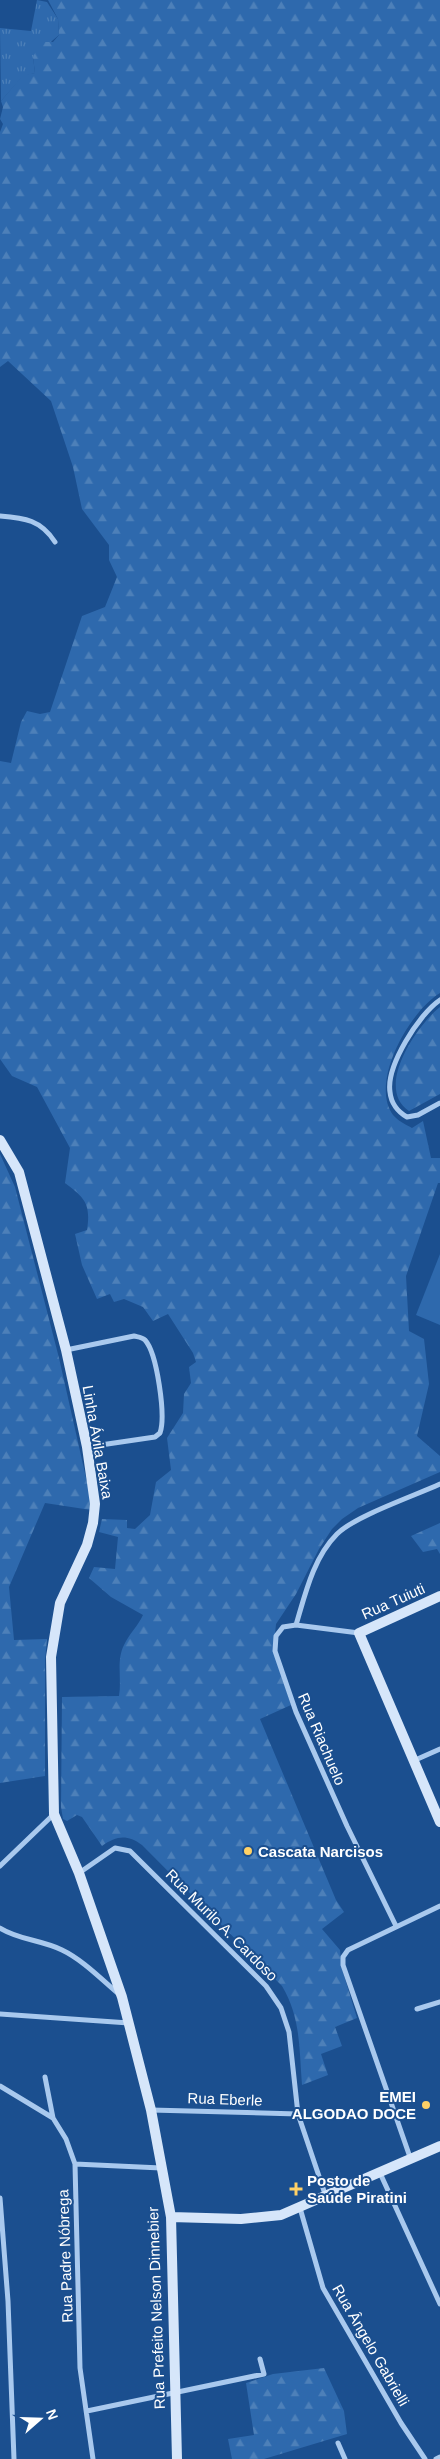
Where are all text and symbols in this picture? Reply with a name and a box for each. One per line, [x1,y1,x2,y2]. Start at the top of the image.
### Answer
street label: Linha Ávila Baixa [80,1384,116,1501]
street label: Rua Tuiuti [359,1579,427,1623]
street label: Rua Riachuelo [295,1690,349,1788]
place label: Cascata Narcisos [258,1843,383,1860]
marker: Cascata Narcisos [242,1845,254,1857]
street label: Rua Murilo A. Cardoso [163,1866,281,1984]
place label: EMEI ALGODAO DOCE [292,2088,416,2122]
street label: Rua Eberle [187,2089,263,2109]
marker: EMEI ALGODAO DOCE [420,2099,432,2111]
place label: Posto de Saúde Piratini [307,2172,407,2206]
marker: Posto de Saúde Piratini [289,2182,303,2196]
street label: Rua Padre Nóbrega [54,2188,76,2323]
street label: Rua Prefeito Nelson Dinnebier [144,2206,168,2410]
street label: Rua Ângelo Gabrielli [329,2281,413,2409]
north arrow [15,2394,65,2444]
text: N [43,2407,61,2422]

